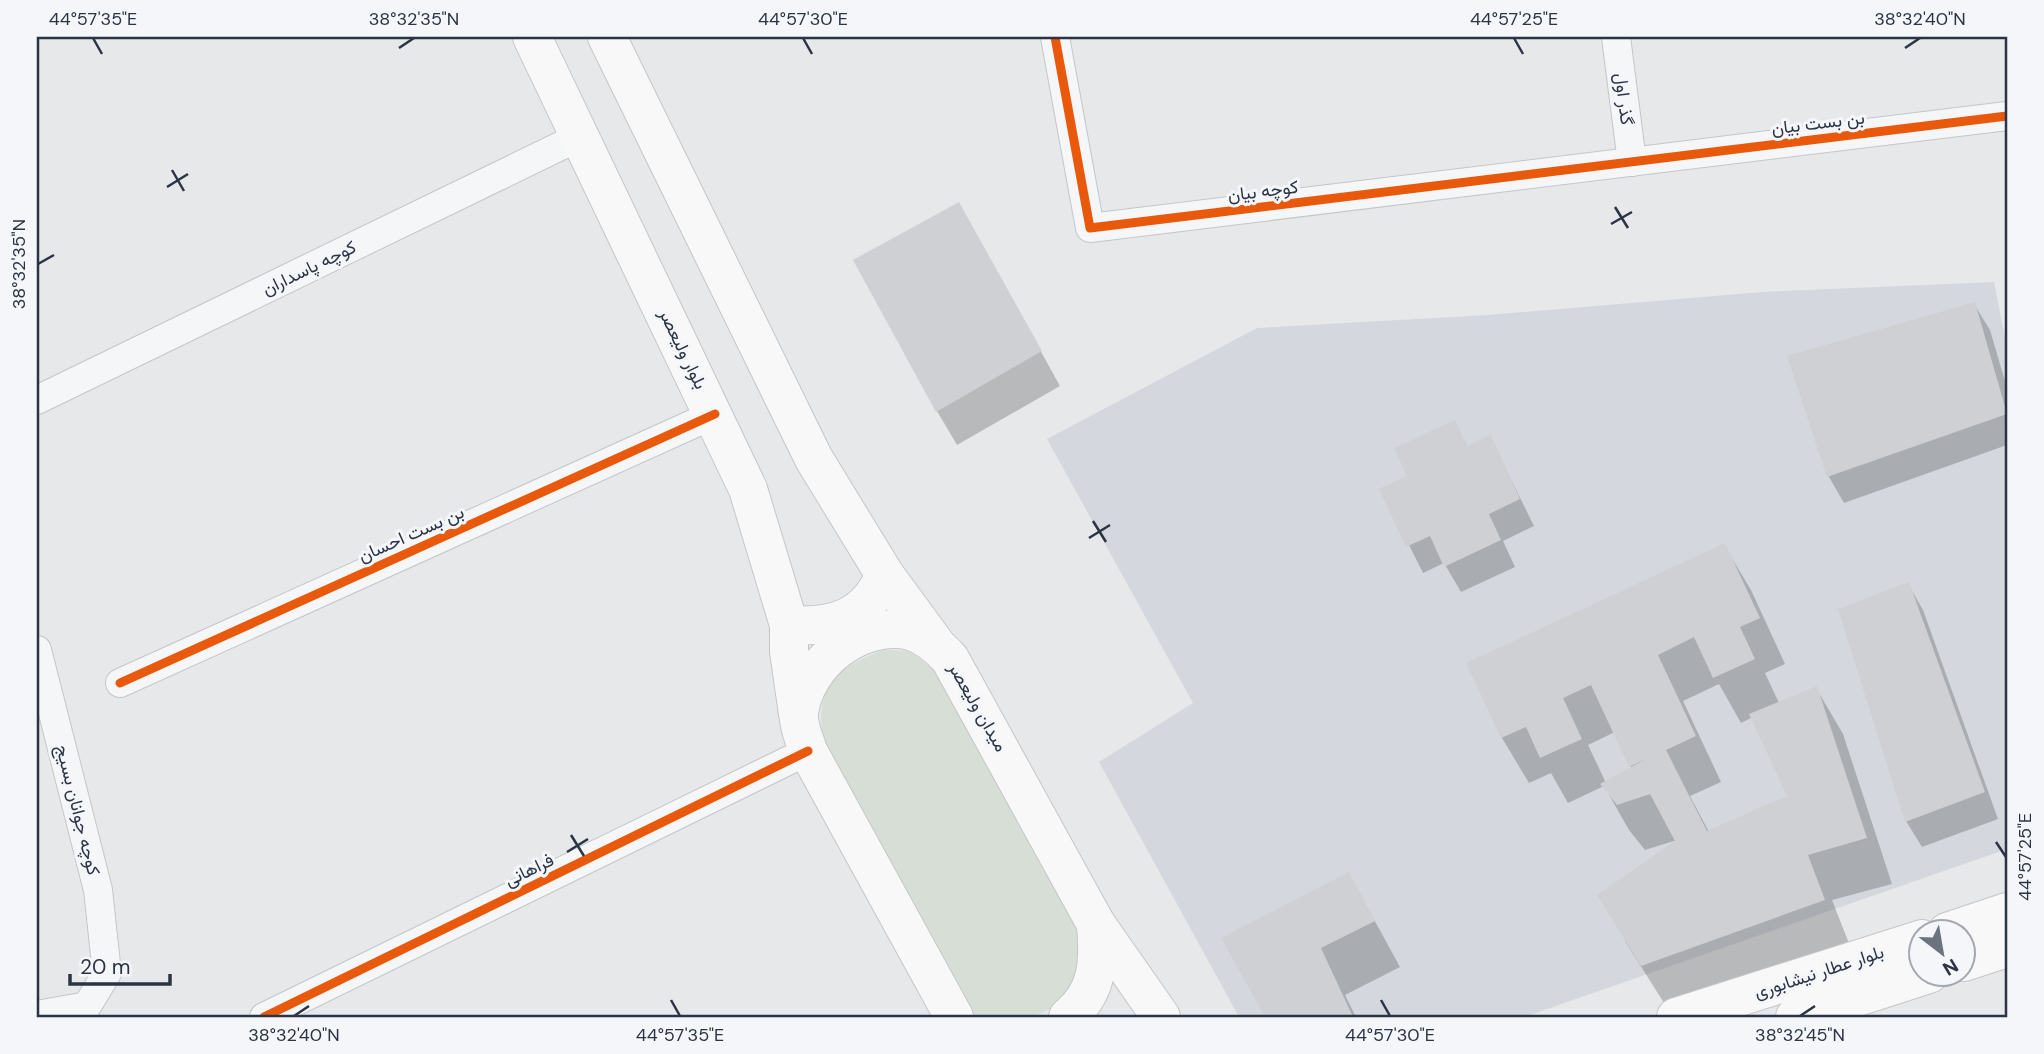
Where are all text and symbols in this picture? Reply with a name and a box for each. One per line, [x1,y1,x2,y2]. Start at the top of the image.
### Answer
text: 44°57'35"E [49,7,137,31]
text: 38°32'35"N [369,7,459,31]
text: 44°57'30"E [758,7,848,31]
text: 44°57'25"E [1470,7,1558,31]
text: 38°32'40"N [1874,7,1966,31]
street label: گذر اول [1609,72,1639,126]
street label: بن بست بیان [1770,105,1866,141]
street label: کوچه بیان [1226,175,1300,207]
text: 38°32'35"N [7,219,31,309]
street label: کوچه پاسداران [258,235,360,301]
street label: بلوار ولیعصر [653,304,713,393]
street label: بن بست احسان [354,500,468,568]
street label: میدان ولیعصر [942,657,1013,756]
street label: کوچه جوانان بسیج [50,742,106,878]
text: 44°57'25"E [2013,813,2037,901]
street label: فراهانی [500,848,558,892]
north arrow [1908,918,1978,988]
street label: بلوار عطار نیشابوری [1751,940,1887,1004]
scale bar [70,942,170,986]
text: 20 m [80,953,131,981]
text: N [1938,953,1963,981]
text: 38°32'40"N [248,1023,340,1047]
text: 44°57'35"E [636,1023,724,1047]
text: 44°57'30"E [1345,1023,1435,1047]
text: 38°32'45"N [1755,1023,1845,1047]

